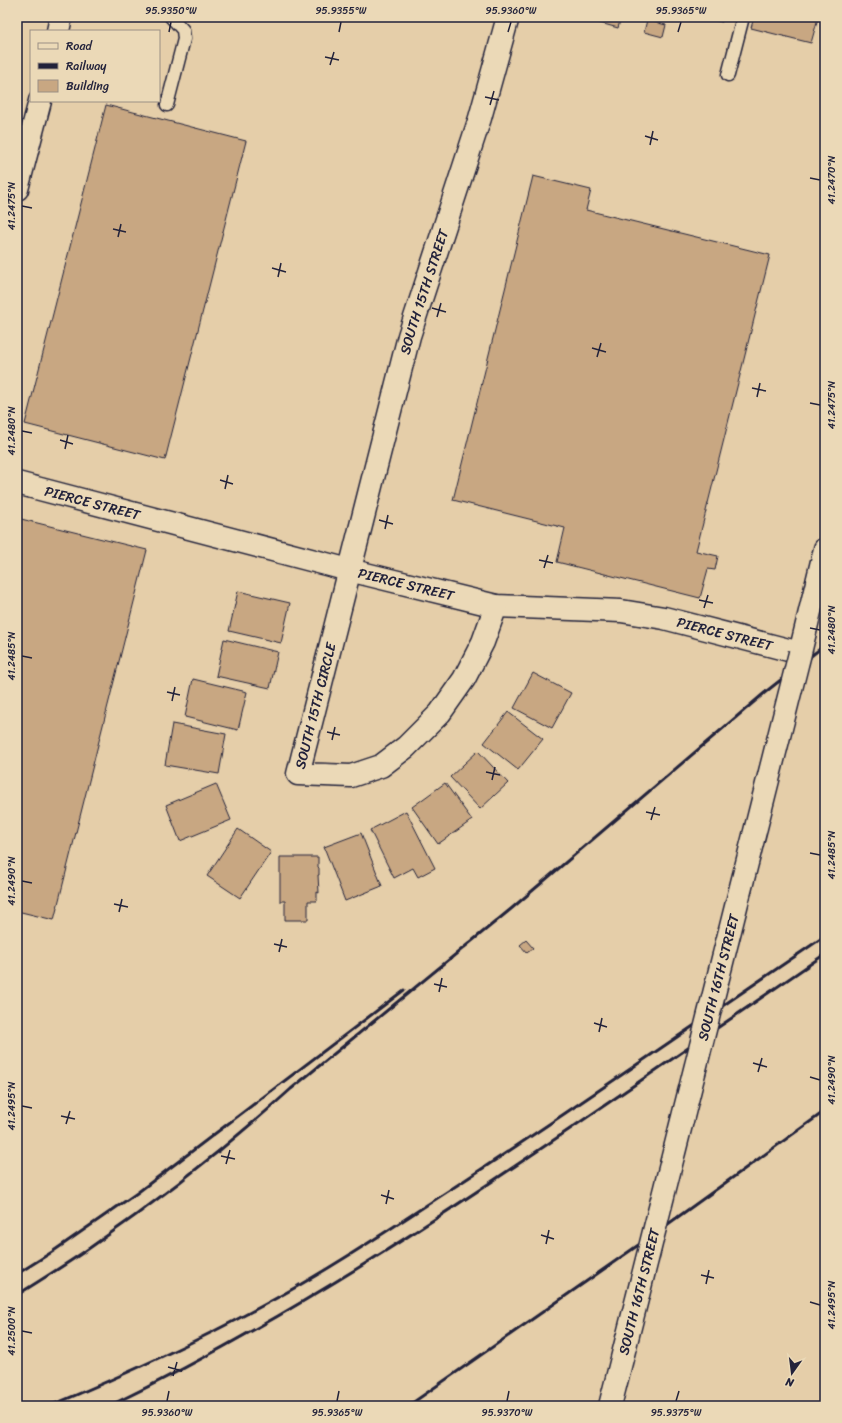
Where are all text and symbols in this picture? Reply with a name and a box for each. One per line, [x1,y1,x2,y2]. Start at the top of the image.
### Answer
text: 95.9350°W [145,2,197,20]
text: 95.9355°W [315,2,367,20]
text: 95.9360°W [486,2,537,20]
text: 95.9365°W [656,2,707,20]
legend [30,30,160,102]
text: Road [66,35,93,57]
text: Railway [66,55,107,77]
text: Building [66,75,109,97]
text: 41.2470°N [823,156,841,204]
text: 41.2475°N [3,182,21,230]
street label: SOUTH 15TH STREET [393,225,456,357]
text: 41.2475°N [823,381,841,429]
text: 41.2480°N [3,406,21,456]
street label: PIERCE STREET [42,479,144,528]
street label: PIERCE STREET [355,561,458,609]
text: 41.2480°N [823,605,841,655]
street label: PIERCE STREET [674,610,776,659]
text: 41.2485°N [3,631,21,680]
street label: SOUTH 15TH CIRCLE [288,639,344,772]
text: 41.2485°N [823,830,841,879]
text: 41.2490°N [3,856,21,906]
street label: SOUTH 16TH STREET [691,911,747,1043]
text: 41.2490°N [823,1055,841,1105]
text: 41.2495°N [3,1081,21,1131]
street label: SOUTH 16TH STREET [611,1225,668,1358]
text: 41.2495°N [823,1280,841,1330]
text: 41.2500°N [3,1306,21,1356]
north arrow [772,1353,812,1393]
text: N [783,1372,797,1393]
text: 95.9360°W [142,1404,193,1422]
text: 95.9365°W [312,1404,363,1422]
text: 95.9370°W [482,1404,533,1422]
text: 95.9375°W [651,1404,702,1422]

